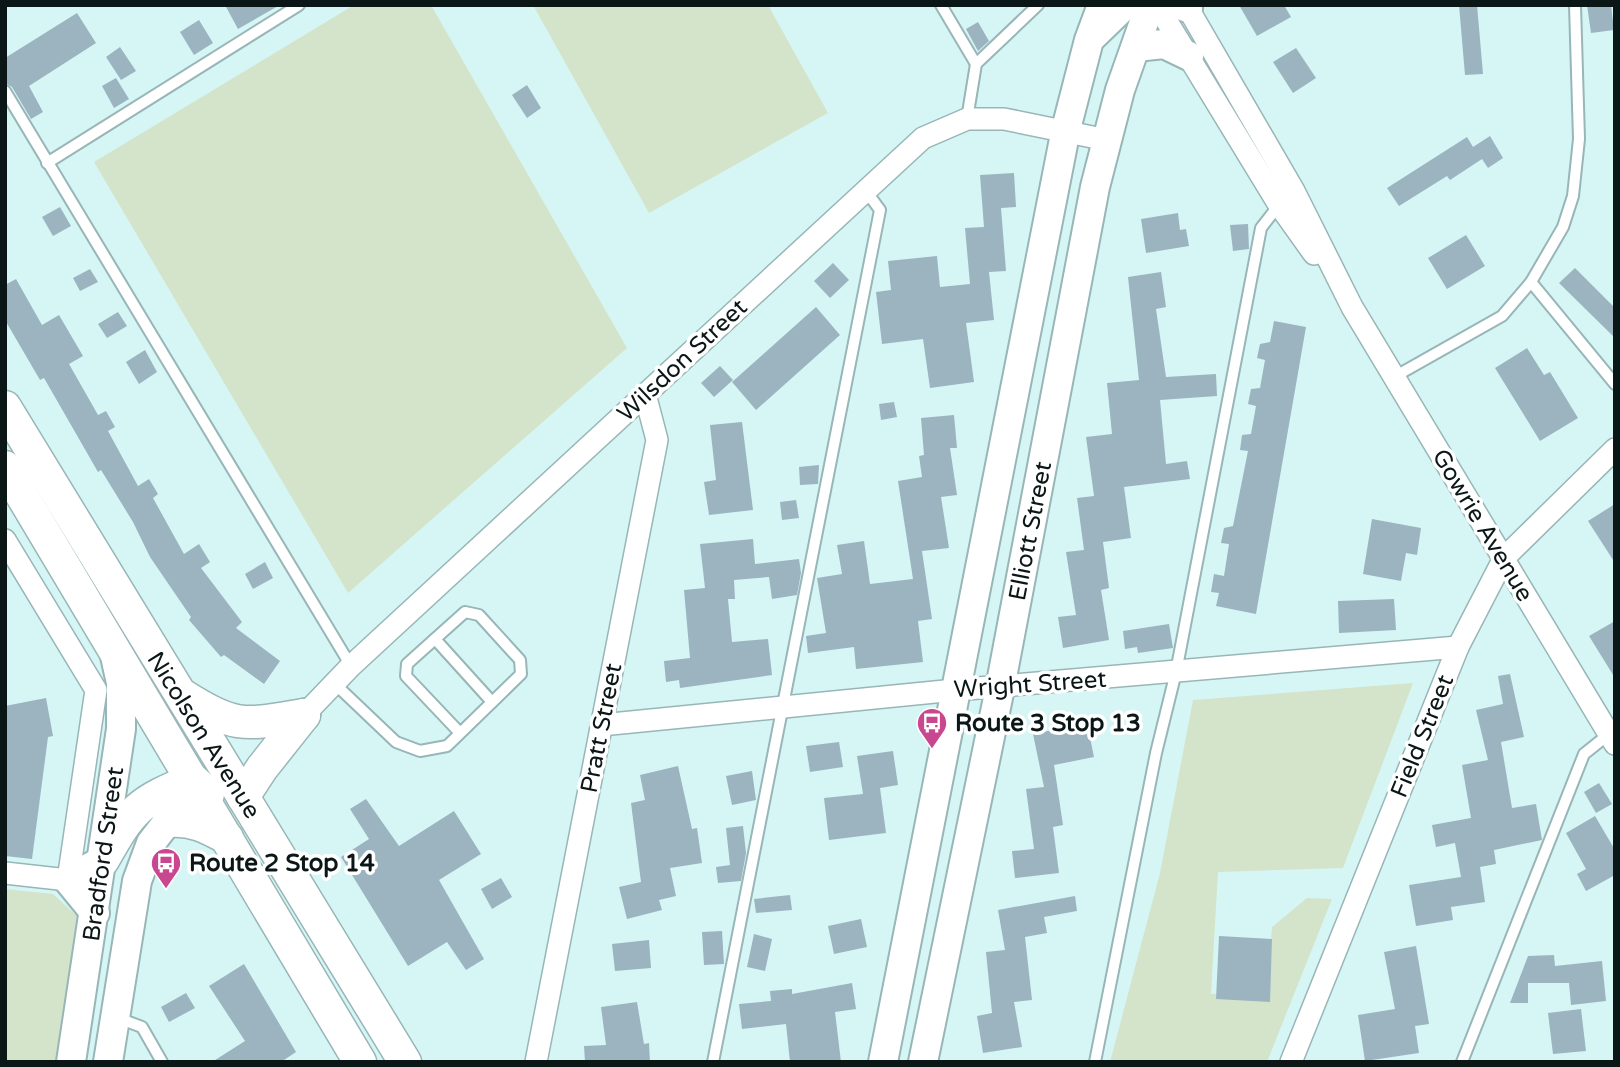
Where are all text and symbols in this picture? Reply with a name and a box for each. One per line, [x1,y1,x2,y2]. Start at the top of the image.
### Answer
street label: Wilsdon Street [611,293,753,428]
street label: Gowrie Avenue [1426,444,1539,607]
street label: Elliott Street [1003,459,1058,603]
street label: Nicolson Avenue [141,647,267,824]
street label: Pratt Street [575,661,628,795]
street label: Wright Street [953,665,1107,704]
street label: Field Street [1385,671,1460,802]
bus stop icon: Route 3 Stop 13 [915,706,949,750]
place label: Route 3 Stop 13 [955,709,1141,738]
street label: Bradford Street [77,765,130,943]
bus stop icon: Route 2 Stop 14 [149,846,183,890]
place label: Route 2 Stop 14 [189,849,375,878]

